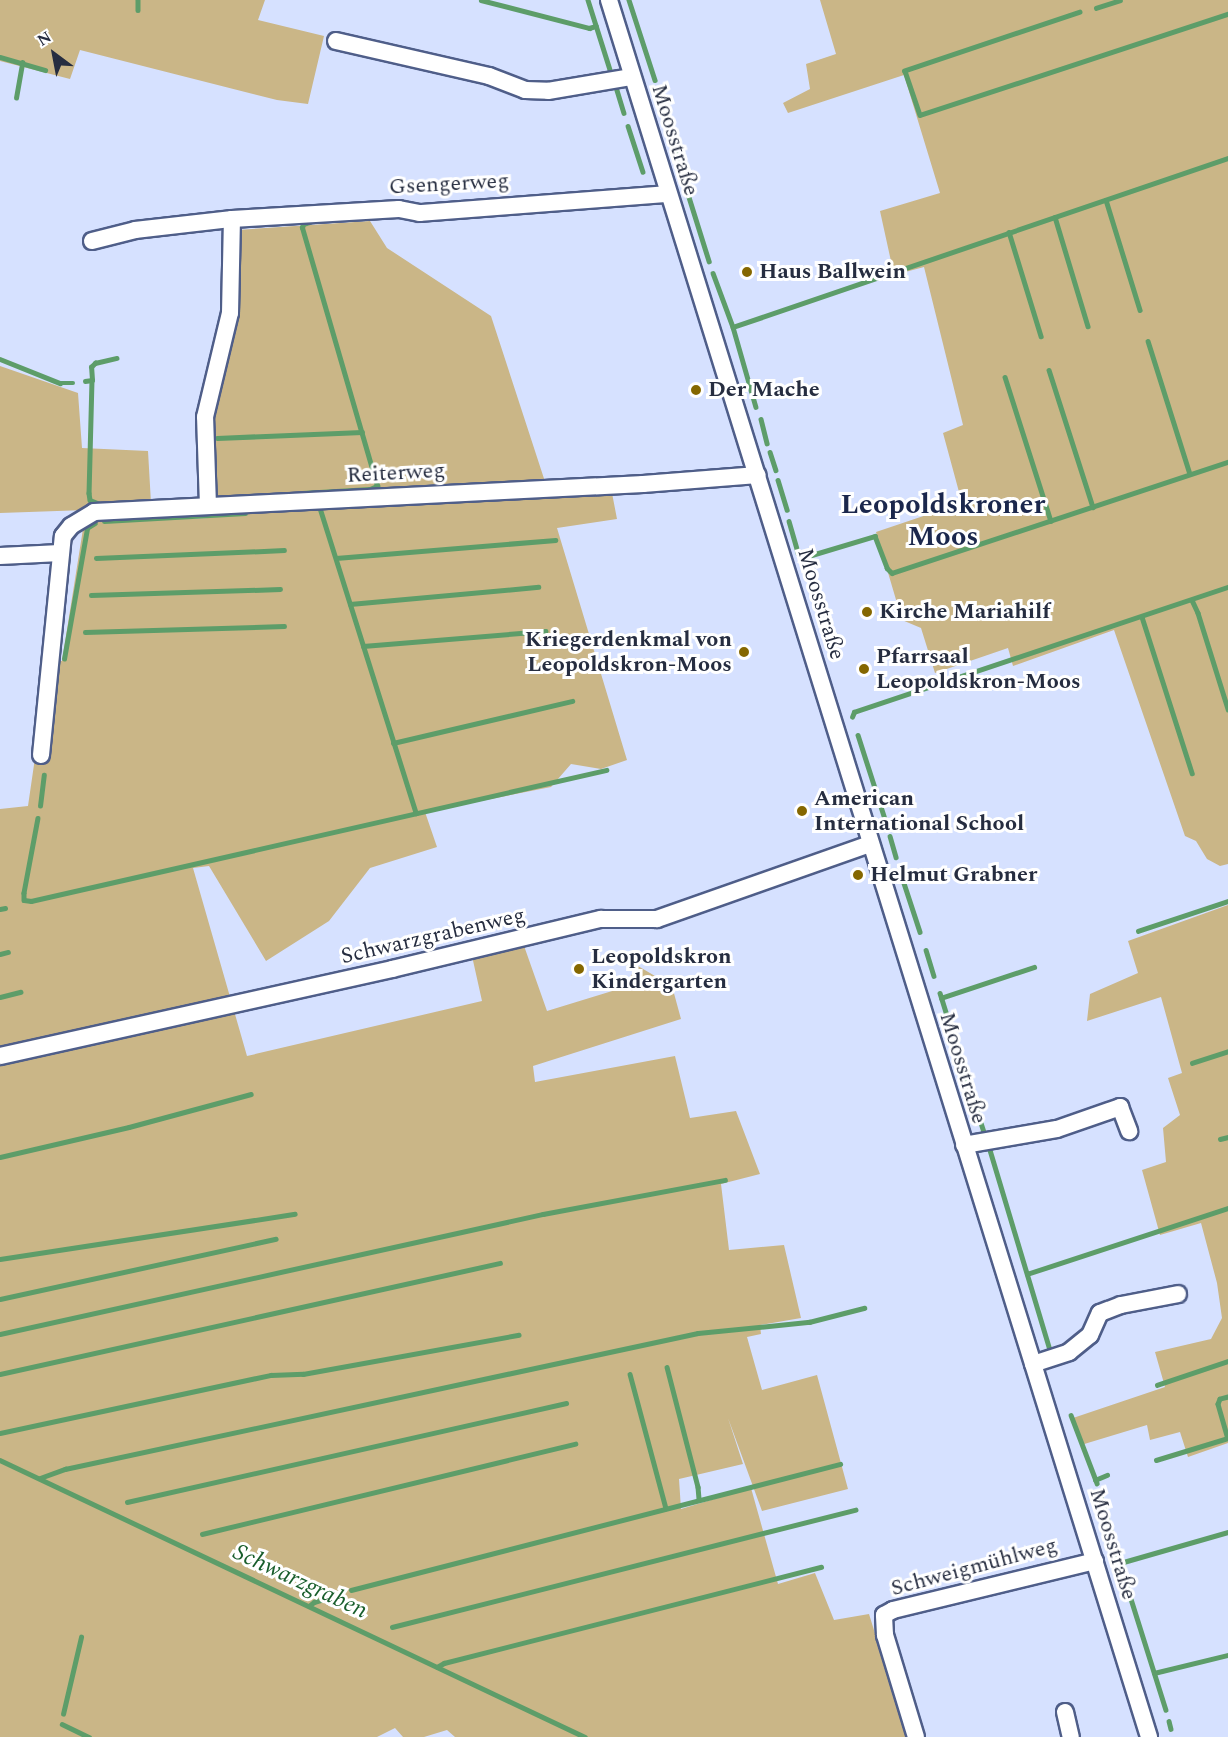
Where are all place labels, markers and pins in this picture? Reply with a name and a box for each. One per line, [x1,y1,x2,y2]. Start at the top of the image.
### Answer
place label: Haus Ballwein [759,259,906,285]
marker: Haus Ballwein [740,265,754,279]
place label: Der Mache [708,377,820,403]
marker: Der Mache [689,383,703,397]
place label: Kirche Mariahilf [879,599,1050,625]
marker: Kirche Mariahilf [860,605,874,619]
place label: Kriegerdenkmal von Leopoldskron-Moos [525,626,732,678]
place label: Pfarrsaal Leopoldskron-Moos [876,643,1081,694]
marker: Kriegerdenkmal von Leopoldskron-Moos [737,645,751,659]
marker: Pfarrsaal Leopoldskron-Moos [857,662,871,676]
place label: American International School [814,785,1024,836]
marker: American International School [795,804,809,818]
place label: Helmut Grabner [870,862,1037,888]
marker: Helmut Grabner [851,868,865,882]
place label: Leopoldskron Kindergarten [591,943,732,994]
marker: Leopoldskron Kindergarten [572,962,586,976]

